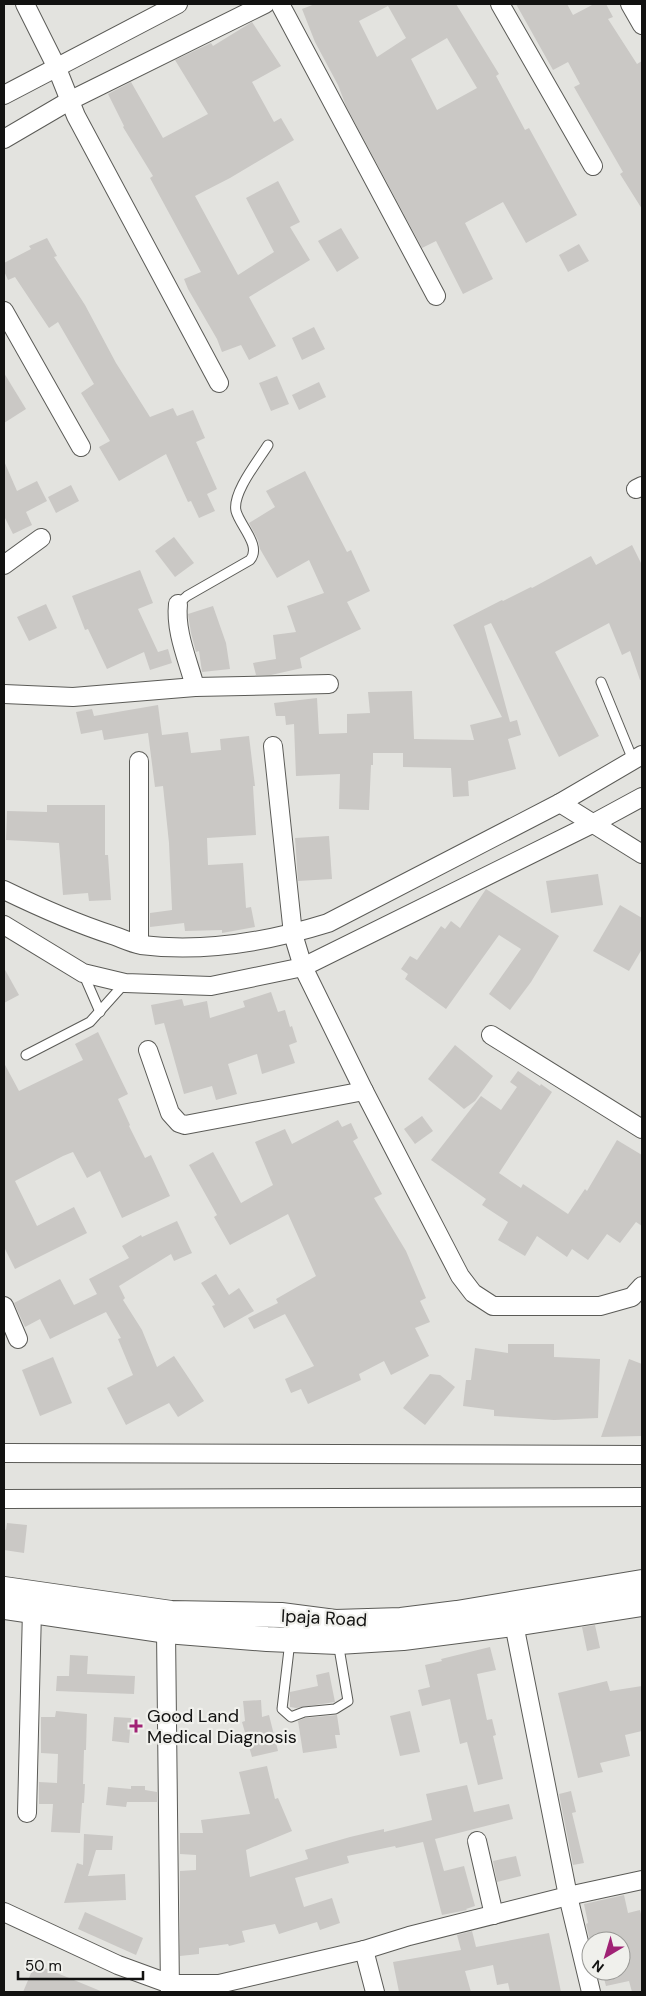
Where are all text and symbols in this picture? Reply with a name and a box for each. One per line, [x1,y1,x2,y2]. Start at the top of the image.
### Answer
street label: Ipaja Road [280,1604,368,1632]
place label: Good Land Medical Diagnosis [147,1704,297,1749]
marker: Good Land Medical Diagnosis [129,1719,143,1733]
north arrow [581,1931,631,1981]
scale bar [18,1948,142,1980]
text: 50 m [25,1956,62,1976]
text: N [588,1956,608,1976]

